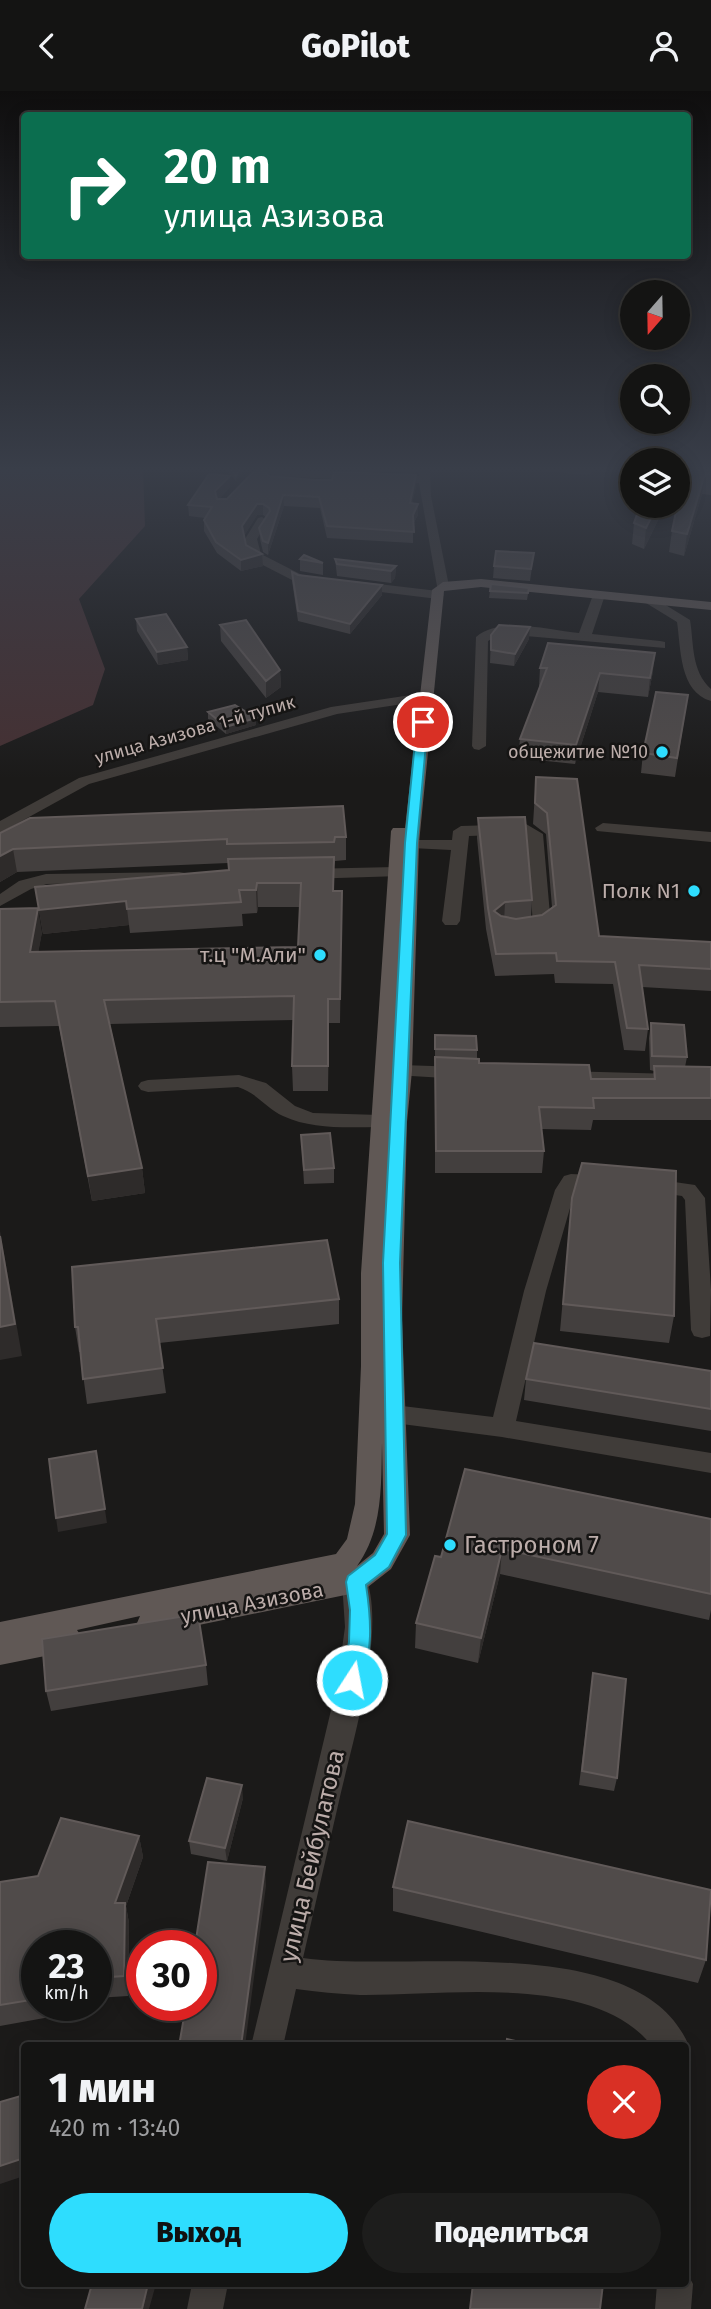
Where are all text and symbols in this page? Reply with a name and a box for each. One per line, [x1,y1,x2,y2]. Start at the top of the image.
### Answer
icon: back [28,27,66,65]
text: GoPilot [301,27,410,65]
icon: person [645,27,683,65]
text: 20 m [164,137,271,196]
icon: right [49,140,140,231]
text: улица Азизова [164,197,385,235]
north arrow [620,280,690,350]
map controls [620,280,690,518]
button: search [620,364,690,434]
button: layers [620,448,690,518]
street label: улица Азизова 1-й тупик [92,691,298,769]
pin [393,692,453,752]
icon: arrive [404,703,442,741]
place label: общежитие №10 [508,741,648,763]
marker: общежитие №10 [654,744,670,760]
place label: Полк N1 [602,878,680,904]
marker: Полк N1 [686,883,702,899]
place label: т.ц "М.Али" [200,942,306,968]
marker: т.ц "М.Али" [312,947,328,963]
place label: Гастроном 7 [464,1531,599,1559]
marker: Гастроном 7 [442,1537,458,1553]
street label: улица Азизова [178,1576,326,1630]
position arrow [315,1643,389,1717]
street label: улица Бейбулатова [274,1747,350,1965]
speed limit sign: 30 [126,1930,217,2021]
text: 23 [48,1945,85,1987]
text: km/h [44,1982,89,2004]
text: 1 мин [49,2063,156,2113]
button: close [587,2065,661,2139]
text: 420 m · 13:40 [49,2114,180,2142]
button: Выход [49,2193,348,2273]
button: Поделиться [362,2193,661,2273]

